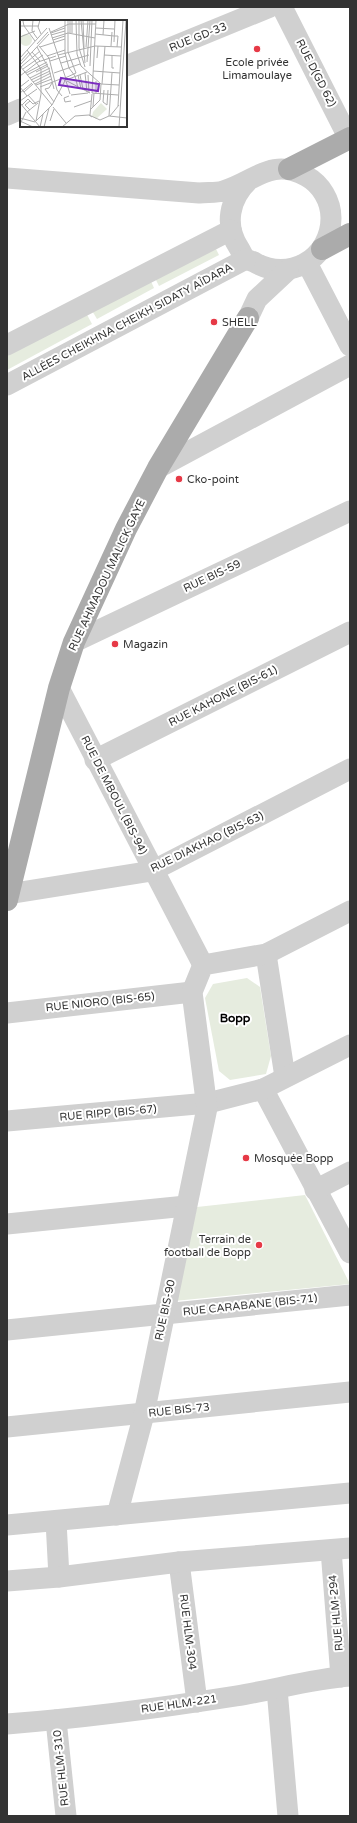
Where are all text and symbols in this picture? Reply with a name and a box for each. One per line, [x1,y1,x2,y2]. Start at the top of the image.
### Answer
inset map [20,20,127,127]
street label: RUE GD-33 [167,20,229,54]
street label: RUE D(GD 62) [293,37,339,109]
marker: Ecole privée Limamoulaye [252,44,262,54]
place label: Ecole privée Limamoulaye [222,56,292,82]
street label: ALLÉES CHEIKHNA CHEIKH SIDATY AÎDARA [19,260,235,383]
place label: SHELL [222,316,257,329]
marker: SHELL [209,317,219,327]
place label: Cko-point [187,473,239,486]
marker: Cko-point [174,474,184,484]
street label: RUE AHMADOU MALICK GAYE [66,497,148,653]
street label: RUE BIS-59 [181,557,243,595]
place label: Magazin [123,638,168,651]
marker: Magazin [110,639,120,649]
street label: RUE KAHONE (BIS-61) [166,663,280,729]
street label: RUE DE MBOUL (BIS-94) [78,733,150,857]
street label: RUE DIAKHAO (BIS-63) [148,809,266,875]
street label: RUE NIORO (BIS-65) [45,990,155,1014]
district label: Bopp [220,1011,251,1026]
street label: RUE RIPP (BIS-67) [59,1102,157,1124]
place label: Mosquée Bopp [254,1152,334,1165]
marker: Mosquée Bopp [241,1153,251,1163]
place label: Terrain de football de Bopp [164,1233,251,1259]
marker: Terrain de football de Bopp [254,1240,264,1250]
street label: RUE BIS-90 [152,1278,178,1342]
street label: RUE CARABANE (BIS-71) [182,1291,318,1319]
street label: RUE BIS-73 [148,1400,210,1420]
street label: RUE HLM-294 [326,1574,346,1652]
street label: RUE HLM-304 [177,1593,199,1671]
street label: RUE HLM-221 [140,1692,218,1716]
street label: RUE HLM-310 [51,1729,71,1807]

